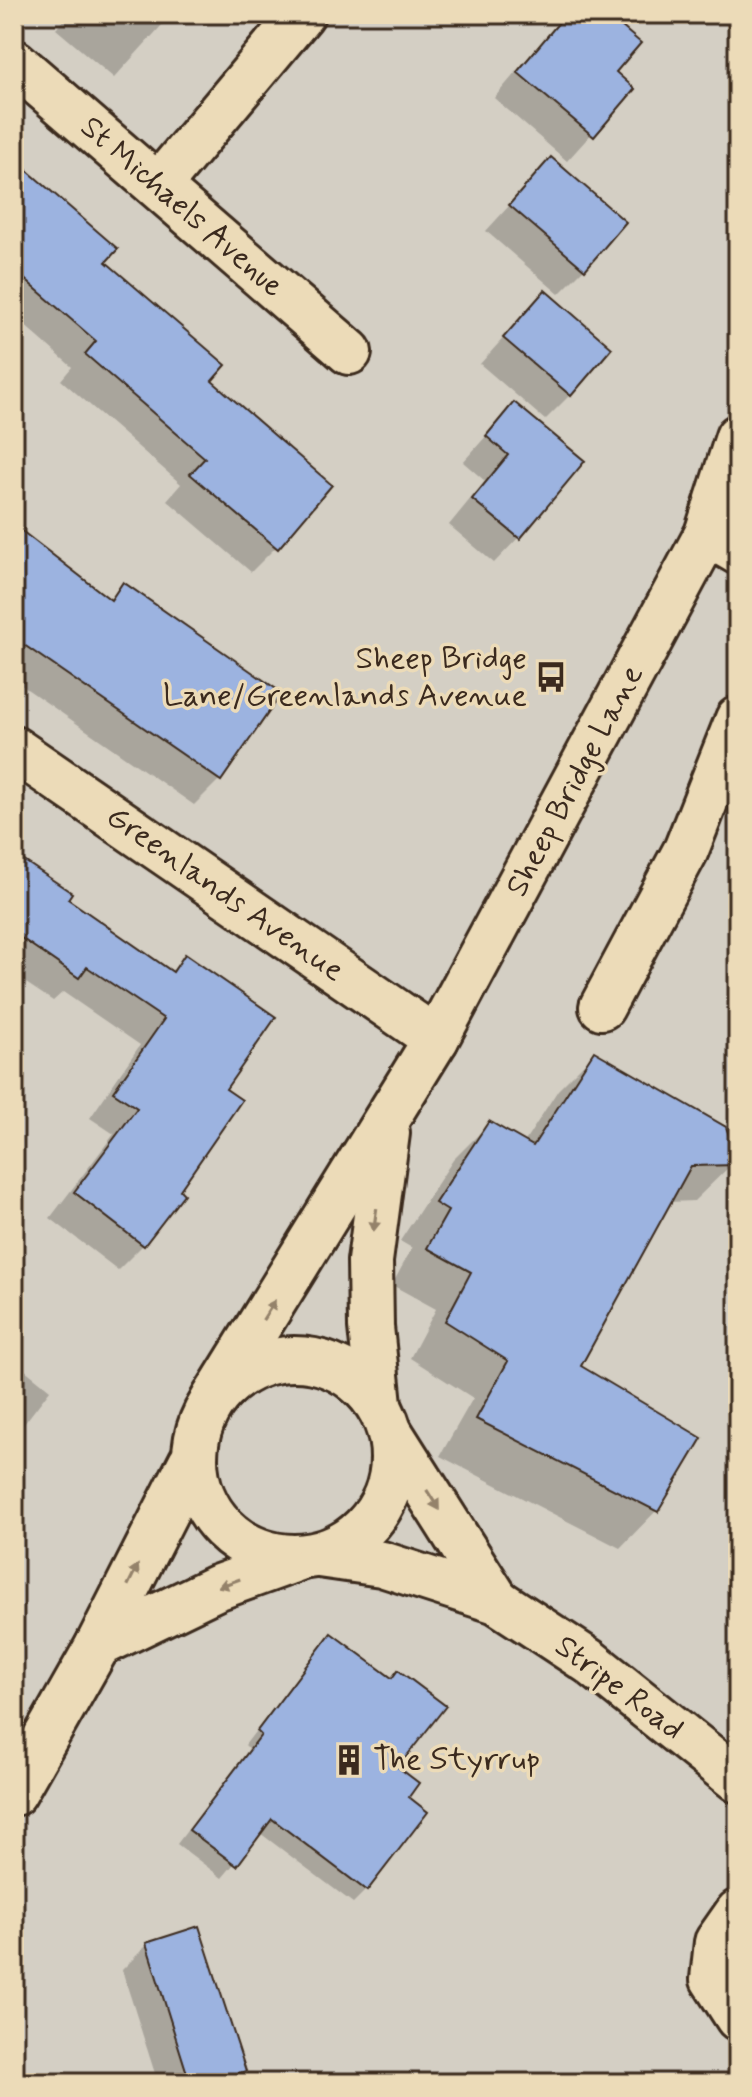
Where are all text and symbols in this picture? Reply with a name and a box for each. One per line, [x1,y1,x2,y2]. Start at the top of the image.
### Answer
street label: St Michaels Avenue [71,107,293,307]
place label: Sheep Bridge Lane/Greenlands Avenue [163,638,527,717]
street label: Sheep Bridge Lane [496,658,654,904]
bus stop icon: Sheep Bridge Lane/Greenlands Avenue [534,660,568,694]
street label: Greenlands Avenue [98,796,352,992]
one-way arrow [368,1208,381,1233]
one-way arrow [262,1299,276,1321]
one-way arrow [426,1489,440,1511]
one-way arrow [126,1564,139,1587]
one-way arrow [217,1577,241,1590]
street label: Stripe Road [546,1626,692,1750]
place label: The Styrrup [373,1739,540,1781]
building icon: The Styrrup [332,1743,366,1777]

